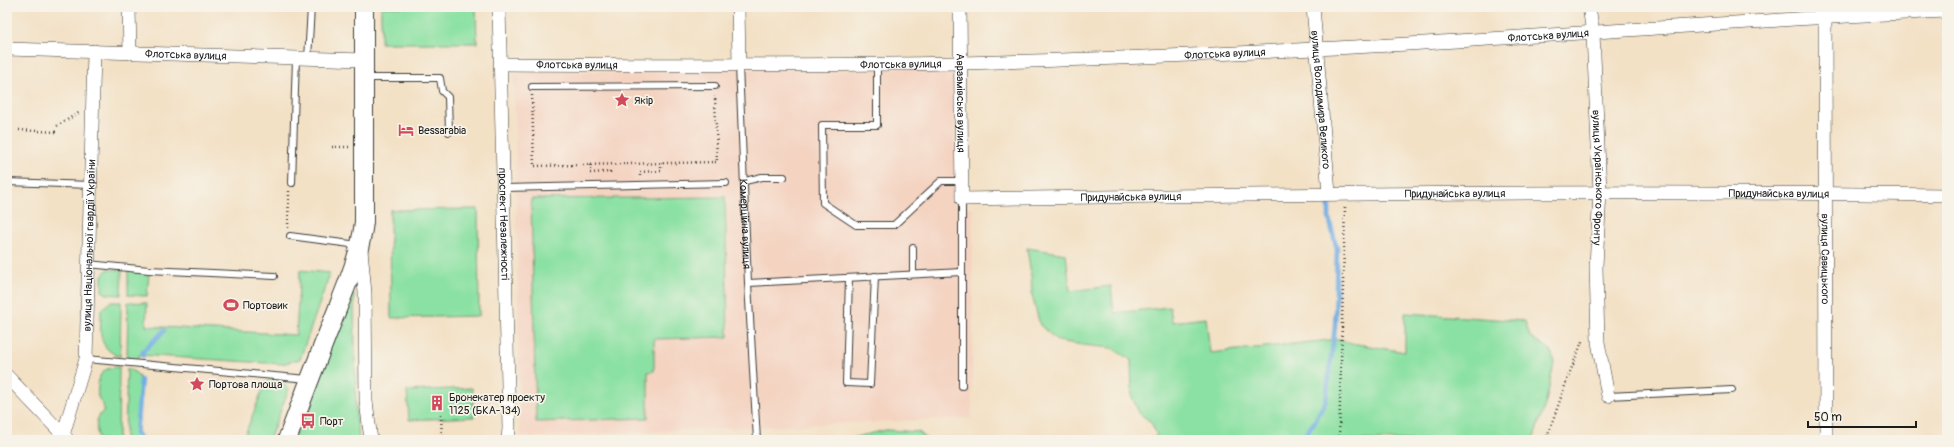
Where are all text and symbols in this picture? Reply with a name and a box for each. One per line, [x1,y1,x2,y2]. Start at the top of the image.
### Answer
street label: Флотська вулиця [1507,26,1589,44]
street label: вулиця Володимира Великого [1309,30,1333,170]
street label: Флотська вулиця [1184,45,1266,62]
street label: Флотська вулиця [145,47,227,62]
street label: Авраамівська вулиця [954,53,968,153]
street label: Флотська вулиця [860,57,942,71]
street label: Флотська вулиця [536,58,618,71]
place icon: Якір [613,91,631,109]
place label: Якір [634,94,653,107]
street label: вулиця Українського Фронту [1590,109,1607,246]
hotel icon: Bessarabia [397,121,415,139]
place label: Bessarabia [418,124,466,137]
street label: вулиця Національної гвардії України [80,159,98,332]
street label: проспект Незалежності [496,168,512,280]
street label: Комерційна вулиця [737,179,754,269]
street label: Придунайська вулиця [1405,186,1505,200]
street label: Придунайська вулиця [1729,186,1829,200]
street label: Придунайська вулиця [1081,189,1181,204]
street label: вулиця Савицького [1819,214,1832,304]
sports icon: Портовик [222,296,240,314]
place label: Портовик [243,299,288,312]
place icon: Портова площа [188,375,206,393]
place label: Портова площа [209,378,282,391]
place label: Бронекатер проекту 1125 (БКА-134) [449,391,545,417]
building icon: Бронекатер проекту 1125 (БКА-134) [428,394,446,412]
scale bar [1808,403,1916,429]
text: 50 m [1814,410,1842,425]
bus stop icon: Порт [299,412,317,430]
place label: Порт [320,415,344,428]

